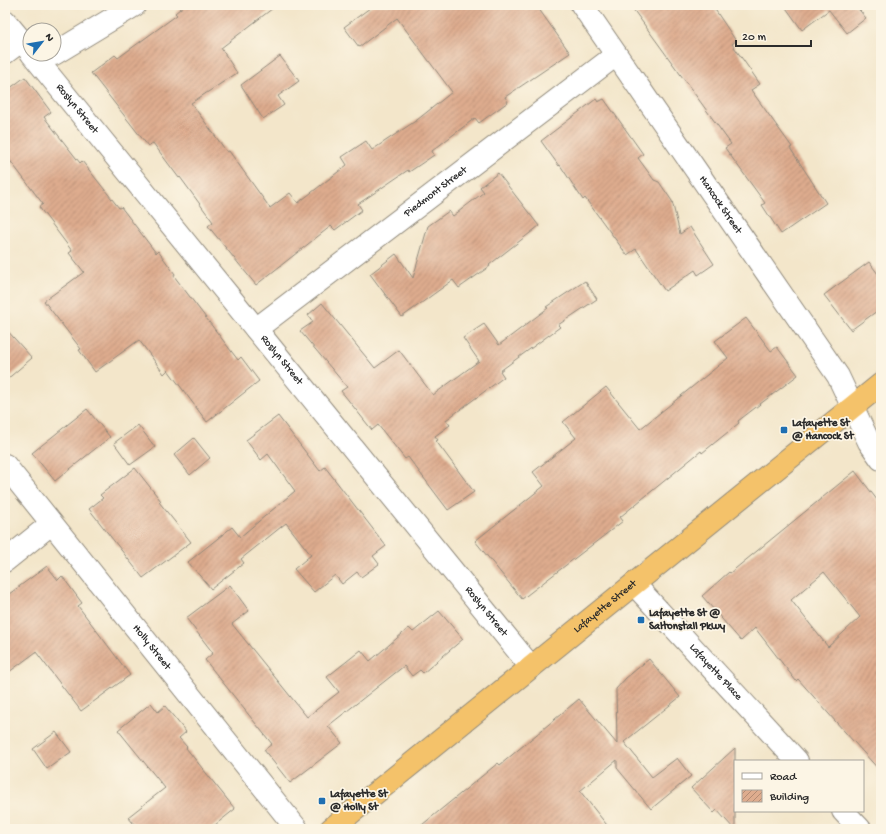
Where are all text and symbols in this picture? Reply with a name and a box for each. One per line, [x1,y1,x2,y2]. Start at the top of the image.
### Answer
north arrow [22,22,62,62]
scale bar [736,22,811,48]
text: 20 m [742,31,767,45]
text: N [42,32,56,44]
street label: Roslyn Street [53,82,102,138]
street label: Piedmont Street [401,163,471,220]
street label: Hancock Street [696,174,745,238]
street label: Roslyn Street [258,333,306,389]
place label: Lafayette St @ Hancock St [792,417,855,443]
marker: Lafayette St @ Hancock St [779,425,789,435]
street label: Lafayette Street [572,577,640,636]
street label: Roslyn Street [462,584,511,640]
place label: Lafayette St @ Saltonstall Pkwy [649,607,726,633]
marker: Lafayette St @ Saltonstall Pkwy [636,615,646,625]
street label: Holly Street [130,623,174,674]
street label: Lafayette Place [686,642,744,703]
legend [734,760,864,812]
text: Road [770,771,797,785]
place label: Lafayette St @ Holly St [330,788,389,814]
text: Building [769,791,809,805]
marker: Lafayette St @ Holly St [317,796,327,806]

